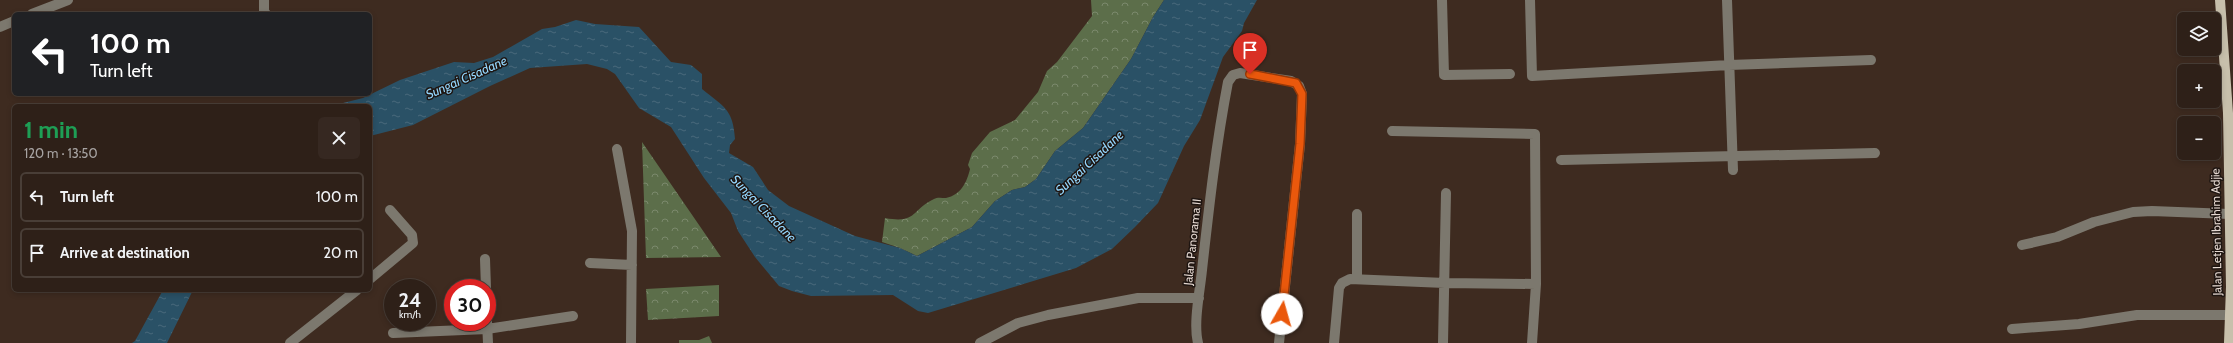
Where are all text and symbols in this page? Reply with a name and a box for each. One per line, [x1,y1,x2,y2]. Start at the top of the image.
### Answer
map controls [2177,12,2221,160]
button: layers [2177,12,2221,56]
text: 100 m [90,26,171,60]
icon: left [24,28,76,80]
pin [1233,33,1267,74]
icon: arrive [1239,39,1261,61]
water label: Sungai Cisadane [423,52,509,102]
text: Turn left [90,60,153,82]
button: + [2177,64,2221,108]
text: 1 min [24,115,78,144]
button: − [2177,116,2221,160]
button: close [318,117,360,159]
water label: Sungai Cisadane [1052,126,1126,198]
text: 120 m · 13:50 [24,145,97,161]
street label: Jalan Letjen Ibrahim Adjie [2207,168,2225,297]
water label: Sungai Cisadane [728,171,800,245]
icon: left [26,186,48,208]
text: Turn left [60,188,114,206]
text: 100 m [316,188,358,206]
street label: Jalan Panorama II [1180,198,1204,287]
icon: arrive [26,242,48,264]
text: Arrive at destination [60,244,190,262]
text: 20 m [323,244,358,262]
speed limit sign: 30 [444,279,496,331]
text: 24 [399,288,422,312]
position arrow [1261,293,1303,335]
text: km/h [399,308,421,321]

